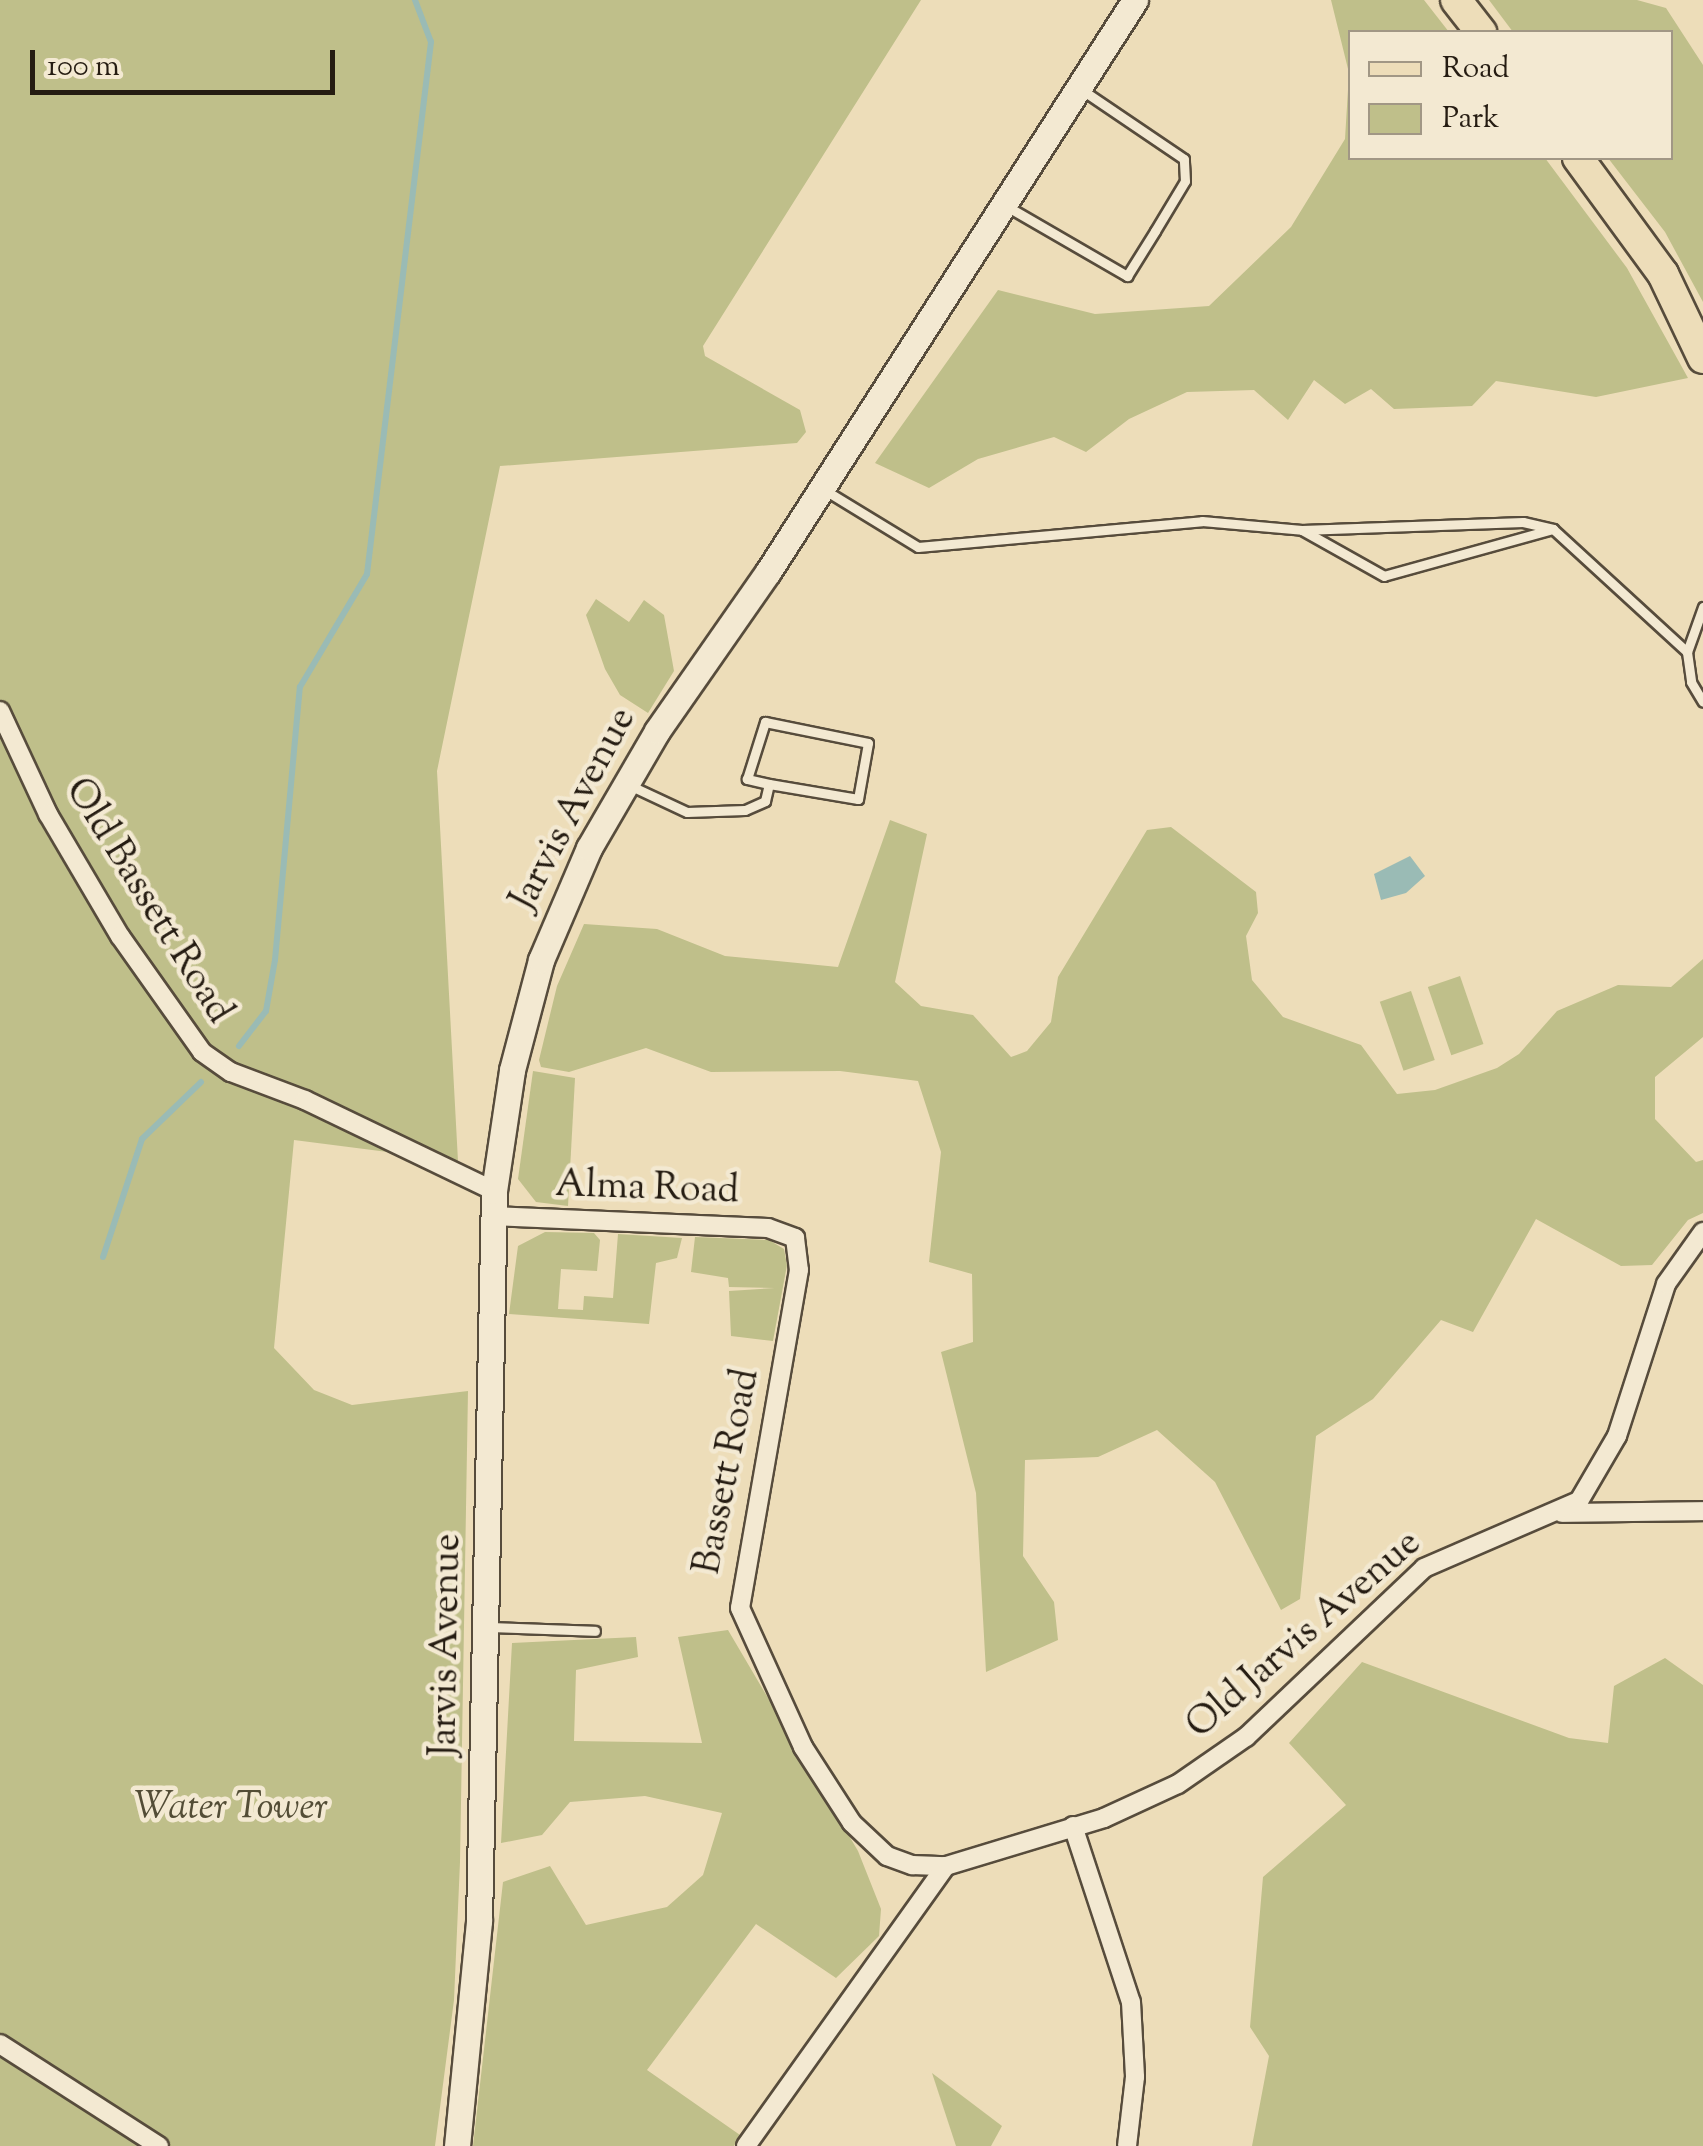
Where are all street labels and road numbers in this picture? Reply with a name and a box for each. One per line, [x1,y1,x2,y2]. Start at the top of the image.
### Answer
street label: Jarvis Avenue [503,701,647,919]
street label: Old Bassett Road [53,771,241,1033]
street label: Alma Road [554,1164,740,1216]
street label: Bassett Road [687,1365,771,1579]
street label: Old Jarvis Avenue [1179,1522,1431,1750]
street label: Jarvis Avenue [423,1533,473,1757]

